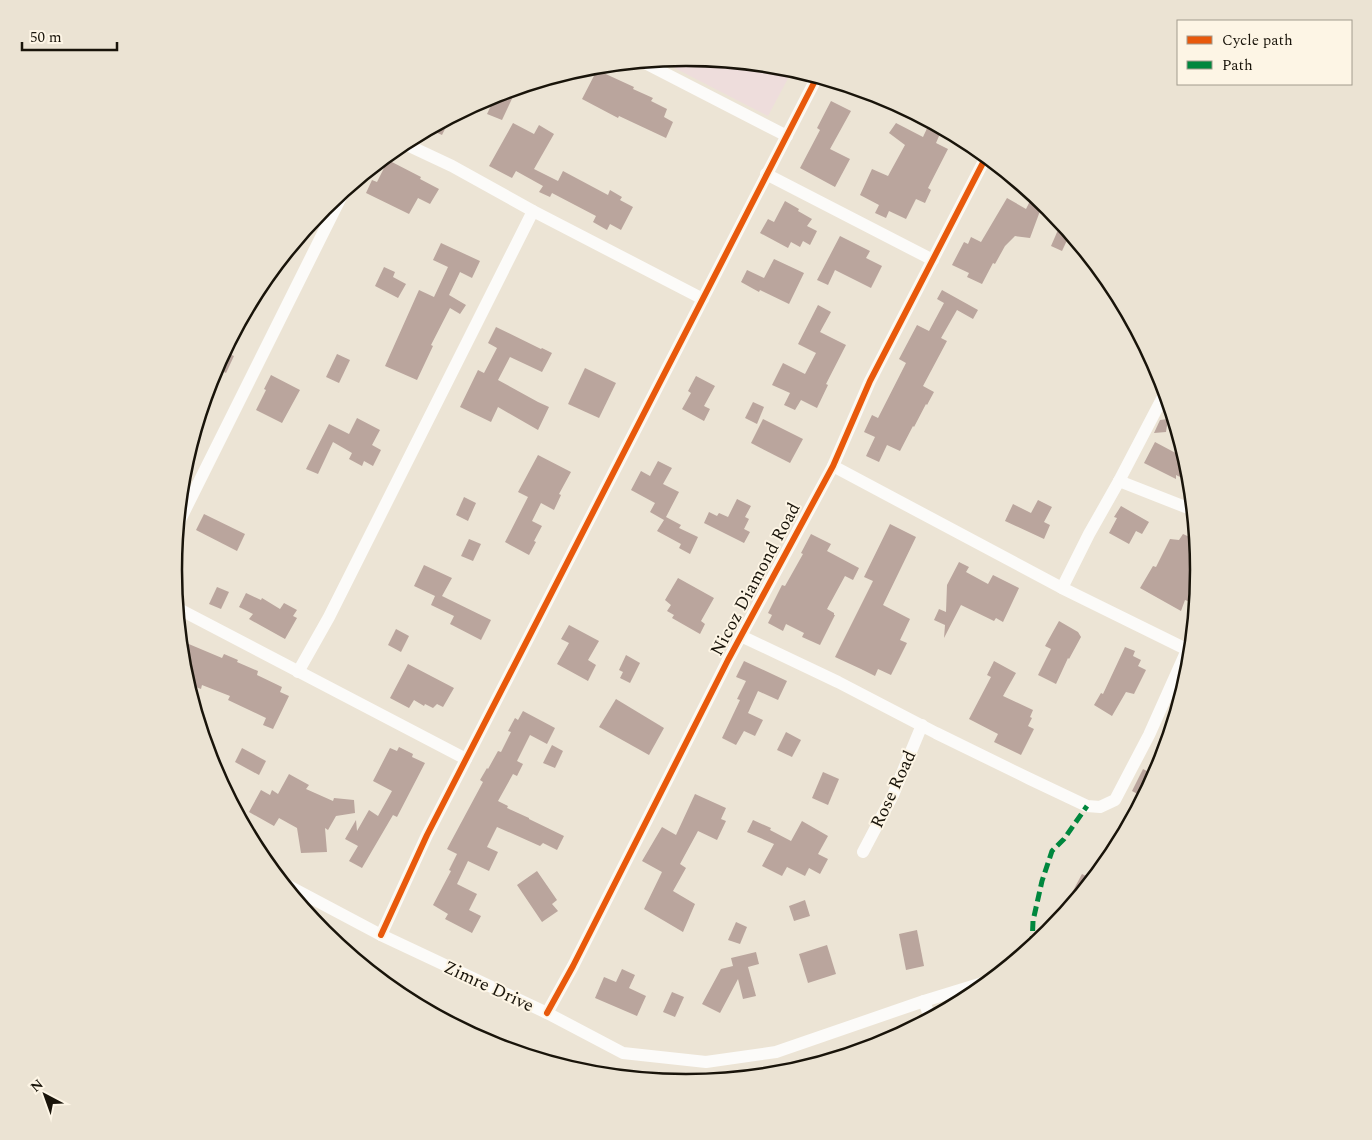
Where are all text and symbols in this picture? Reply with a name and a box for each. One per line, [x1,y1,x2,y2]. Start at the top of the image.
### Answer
scale bar [22,20,118,52]
legend [1177,20,1352,85]
text: 50 m [30,26,62,49]
text: Cycle path [1222,29,1293,52]
text: Path [1222,54,1253,77]
street label: Nicoz Diamond Road [703,498,807,661]
street label: Rose Road [864,746,923,833]
street label: Zimre Drive [439,954,539,1019]
north arrow [20,1070,70,1120]
text: N [26,1074,48,1097]

